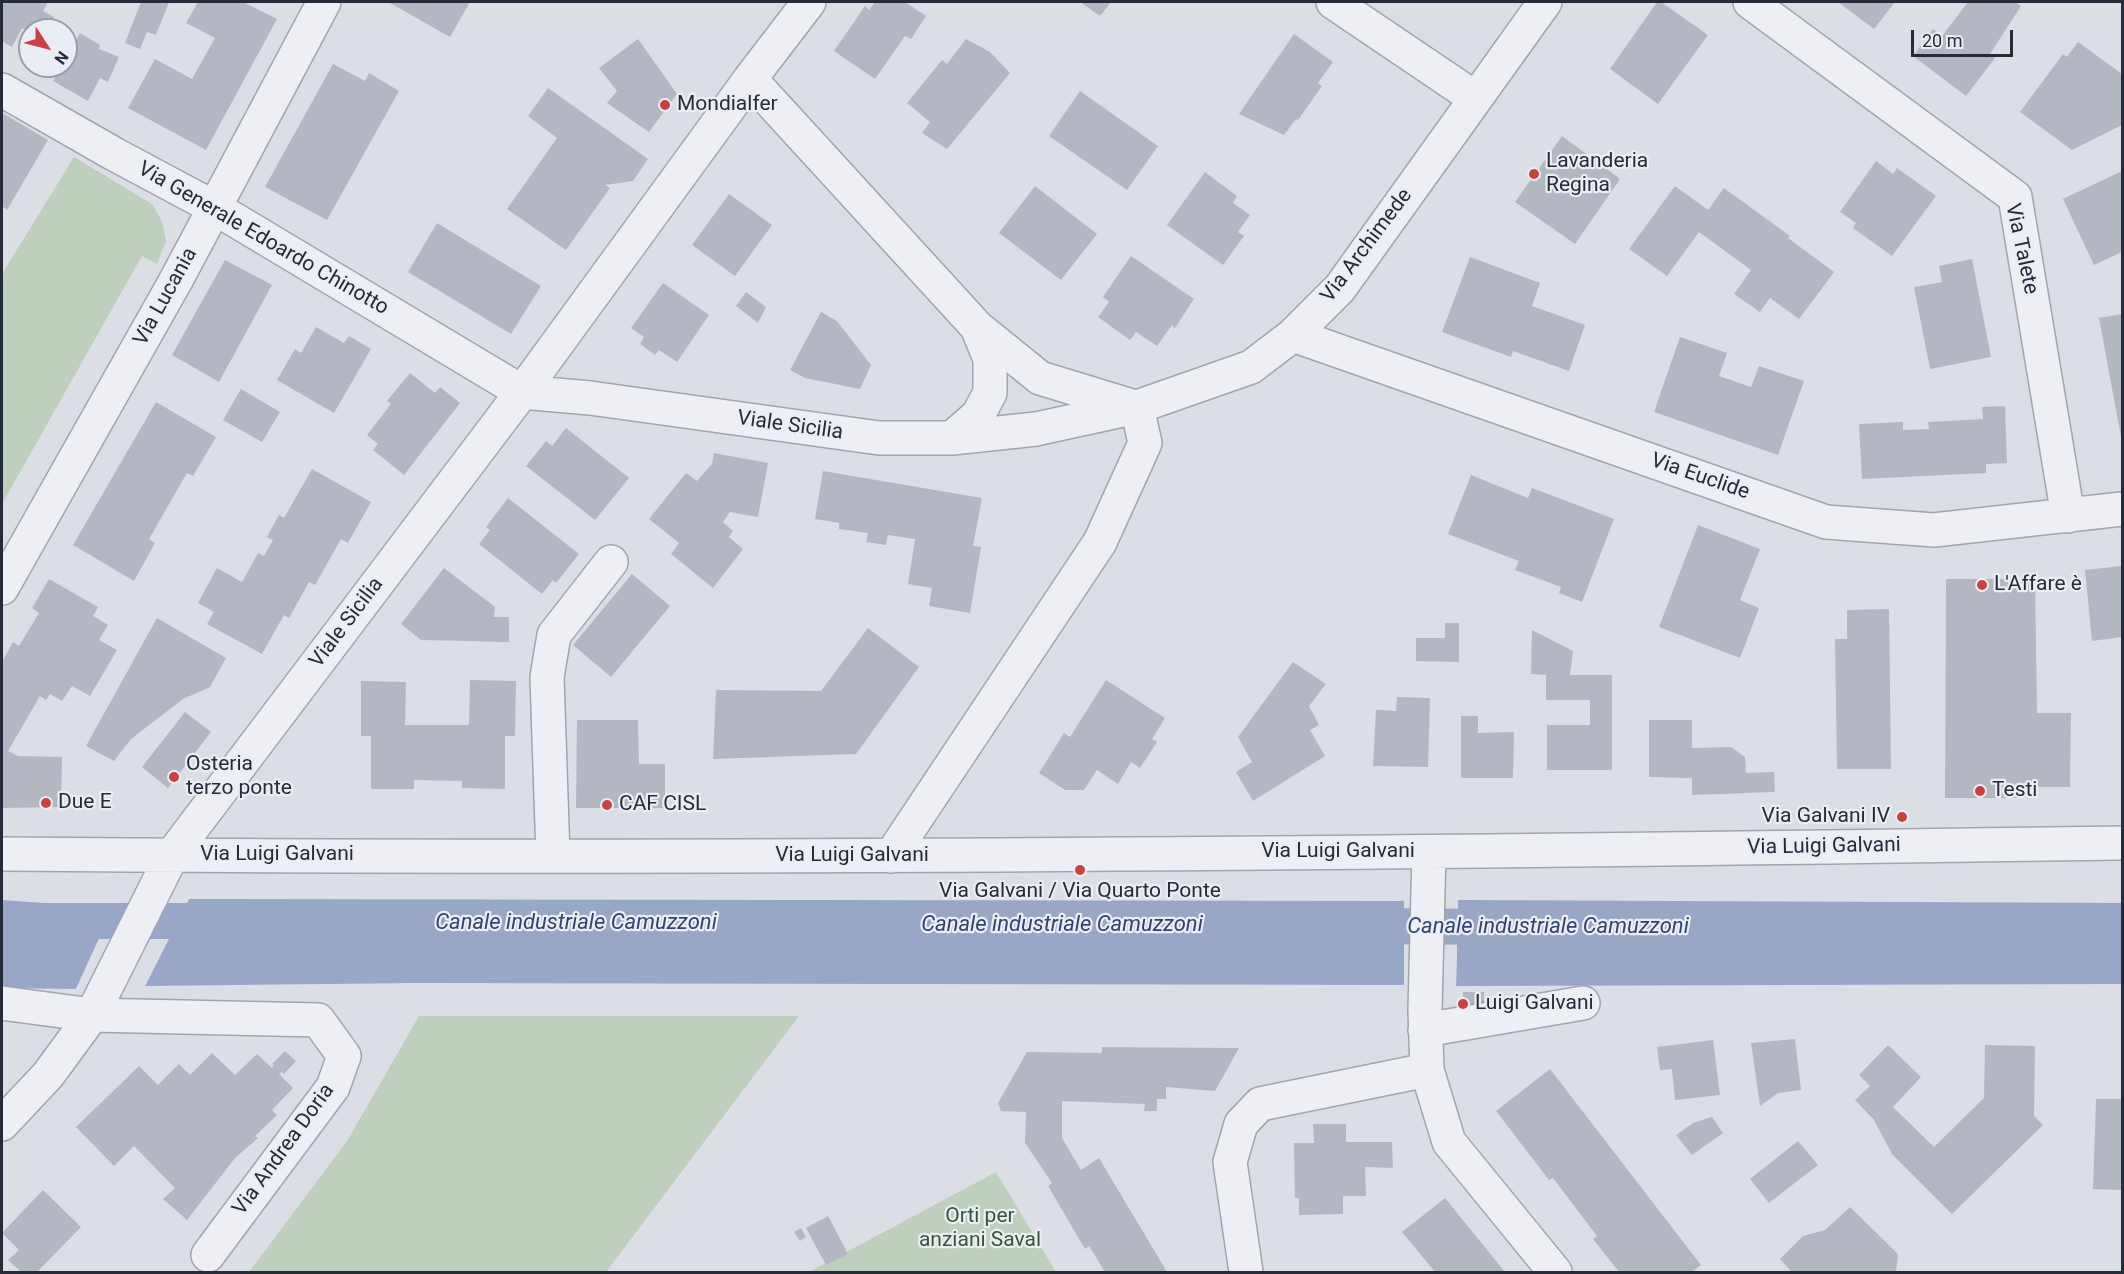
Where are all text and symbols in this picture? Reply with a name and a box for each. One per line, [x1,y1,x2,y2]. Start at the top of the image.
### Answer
north arrow [18,18,78,78]
scale bar [1914,18,2016,56]
text: 20 m [1922,30,1962,51]
text: N [50,48,72,68]
place label: Mondialfer [677,92,778,118]
marker: Mondialfer [658,98,672,112]
place label: Lavanderia Regina [1546,149,1648,199]
street label: Via Generale Edoardo Chinotto [133,157,393,321]
marker: Lavanderia Regina [1527,167,1541,181]
street label: Via Archimede [1316,184,1418,308]
street label: Via Talete [1999,201,2043,297]
street label: Via Lucania [129,244,203,350]
street label: Viale Sicilia [735,406,845,446]
street label: Via Euclide [1647,448,1753,506]
place label: L'Affare è [1994,572,2082,598]
street label: Viale Sicilia [305,573,389,673]
marker: L'Affare è [1975,578,1989,592]
place label: Osteria terzo ponte [186,752,292,802]
marker: Osteria terzo ponte [167,770,181,784]
place label: Testi [1992,778,2037,804]
marker: Testi [1973,784,1987,798]
place label: Due E [58,790,112,816]
place label: CAF CISL [619,792,706,818]
marker: Due E [39,796,53,810]
marker: CAF CISL [600,798,614,812]
place label: Via Galvani IV [1762,804,1890,830]
marker: Via Galvani IV [1895,810,1909,824]
street label: Via Luigi Galvani [1747,833,1901,861]
street label: Via Luigi Galvani [1261,839,1415,865]
street label: Via Luigi Galvani [200,842,354,868]
street label: Via Luigi Galvani [775,843,929,869]
marker: Via Galvani / Via Quarto Ponte [1073,863,1087,877]
place label: Via Galvani / Via Quarto Ponte [939,879,1221,905]
water label: Canale industriale Camuzzoni [435,910,717,936]
water label: Canale industriale Camuzzoni [921,912,1203,938]
water label: Canale industriale Camuzzoni [1407,914,1689,940]
place label: Luigi Galvani [1475,991,1594,1017]
marker: Luigi Galvani [1456,997,1470,1011]
street label: Via Andrea Doria [228,1079,340,1221]
park label: Orti per anziani Saval [919,1204,1041,1254]

